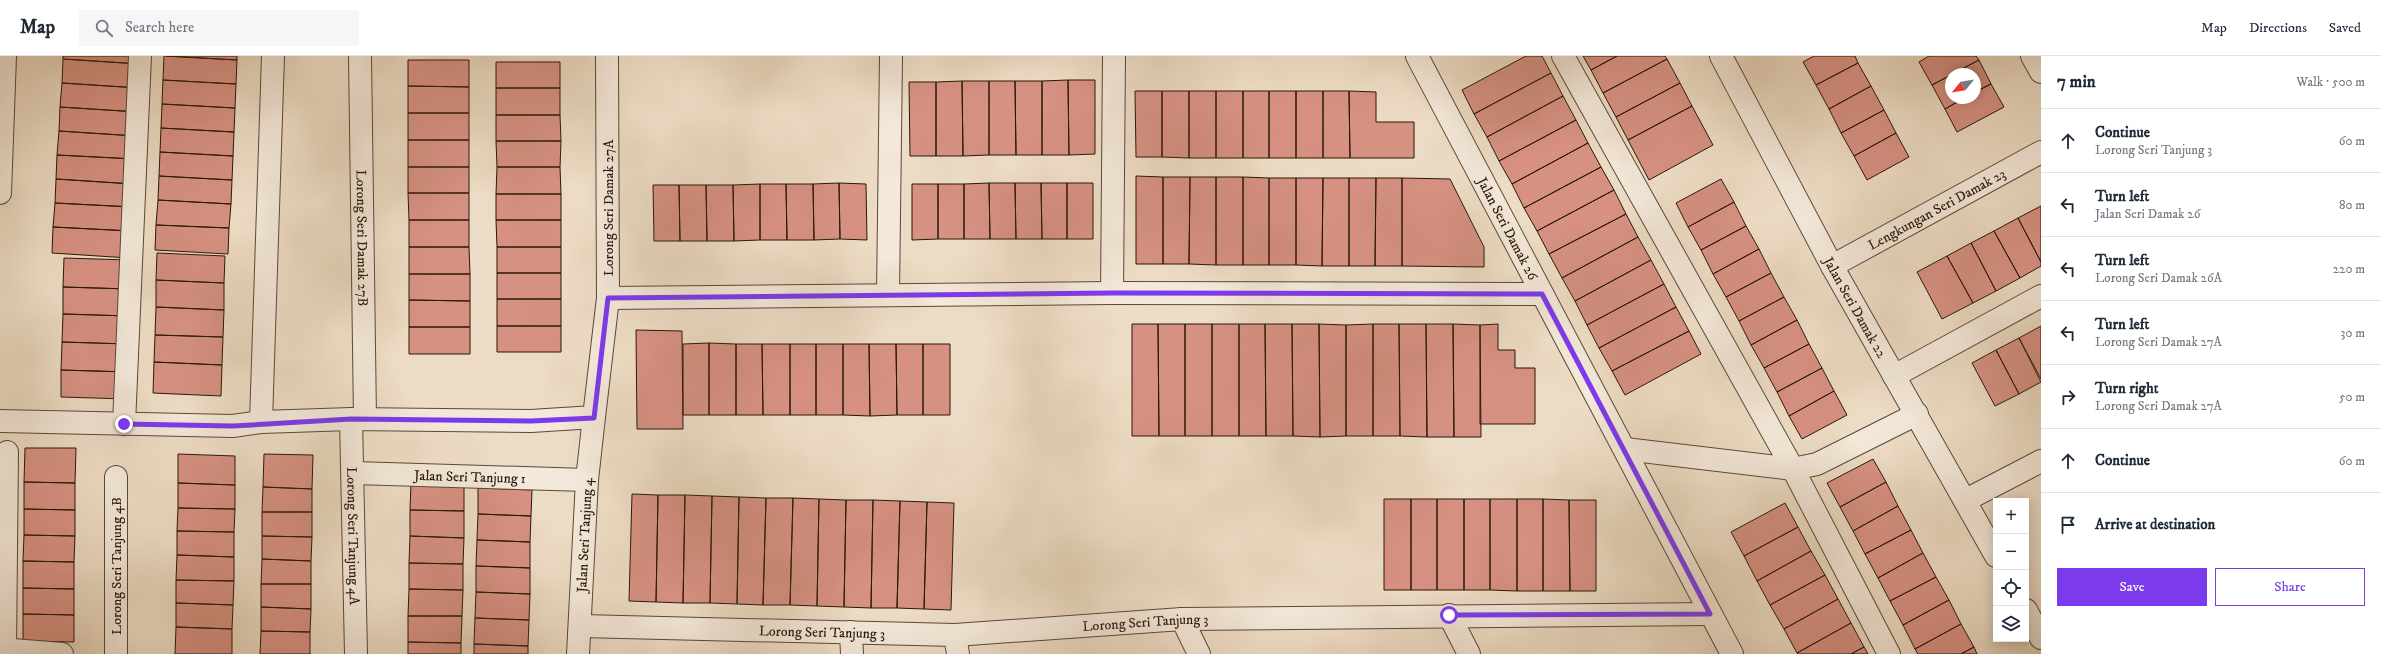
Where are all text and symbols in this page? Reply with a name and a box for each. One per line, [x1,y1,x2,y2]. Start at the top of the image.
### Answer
search box [79,10,359,46]
text: Map [20,16,55,39]
icon: search [93,17,115,39]
text: Search here [125,18,194,37]
text: Map [2201,19,2227,37]
text: Directions [2249,19,2307,37]
text: Saved [2329,19,2361,37]
north arrow [1945,68,1981,104]
text: 7 min [2057,71,2096,93]
text: Walk · 500 m [2296,74,2365,90]
text: Continue [2095,123,2150,142]
icon: ahead [2057,130,2079,152]
text: 60 m [2339,133,2365,149]
street label: Lorong Seri Damak 27A [600,139,618,276]
text: Lorong Seri Tanjung 3 [2095,142,2212,158]
street label: Lengkungan Seri Damak 23 [1865,165,2009,255]
street label: Lorong Seri Damak 27B [352,170,371,307]
street label: Jalan Seri Damak 26 [1472,173,1542,284]
text: Turn left [2095,187,2149,206]
icon: left [2057,194,2079,216]
text: 80 m [2339,197,2365,213]
text: Jalan Seri Damak 26 [2095,206,2201,222]
text: Turn left [2095,251,2149,270]
street label: Jalan Seri Damak 22 [1818,252,1890,362]
icon: left [2057,258,2079,280]
text: 220 m [2333,261,2365,277]
text: Lorong Seri Damak 26A [2095,270,2222,286]
text: Turn left [2095,315,2149,334]
icon: left [2057,322,2079,344]
text: 30 m [2341,325,2365,341]
text: Lorong Seri Damak 27A [2095,334,2222,350]
text: Turn right [2095,379,2158,398]
icon: right [2057,386,2079,408]
text: 50 m [2339,389,2365,405]
text: Lorong Seri Damak 27A [2095,398,2222,414]
route end [115,415,133,433]
icon: ahead [2057,450,2079,472]
text: Continue [2095,451,2150,470]
text: 60 m [2339,453,2365,469]
street label: Lorong Seri Tanjung 4A [342,467,363,606]
street label: Jalan Seri Tanjung 1 [412,467,526,488]
street label: Jalan Seri Tanjung 4 [573,477,597,595]
street label: Lorong Seri Tanjung 4B [108,497,126,635]
map controls [1993,498,2029,642]
button: + [1993,498,2029,534]
icon: arrive [2057,514,2079,536]
text: Arrive at destination [2095,515,2215,534]
button: − [1993,534,2029,570]
button: Save [2057,568,2207,606]
button: Share [2215,568,2365,606]
button: locate [1993,570,2029,606]
route start [1440,606,1458,624]
button: layers [1993,606,2029,642]
street label: Lorong Seri Tanjung 3 [1082,611,1209,636]
street label: Lorong Seri Tanjung 3 [759,622,885,643]

